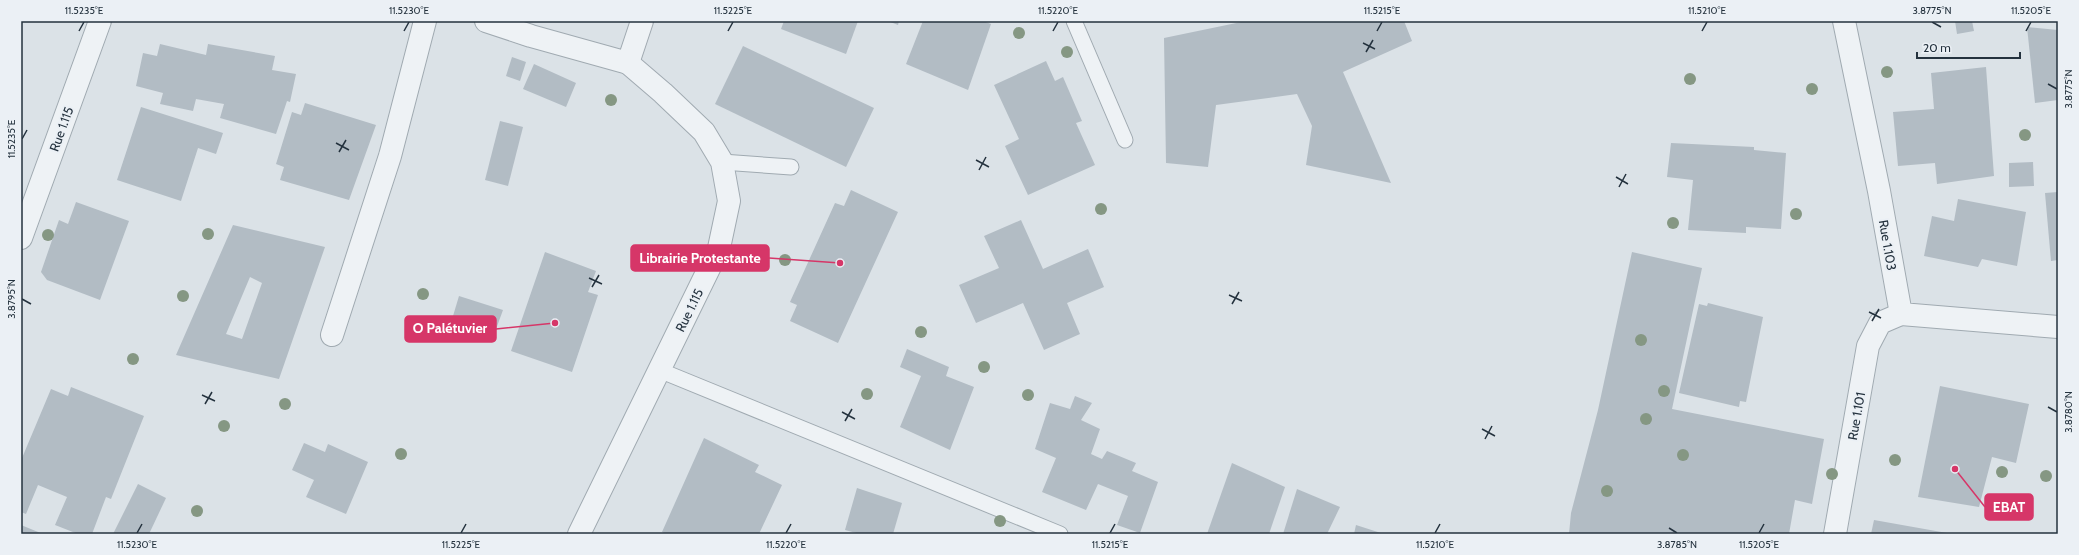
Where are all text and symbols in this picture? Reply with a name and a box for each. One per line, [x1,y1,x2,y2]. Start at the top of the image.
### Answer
text: 11.5235°E [65,4,104,17]
text: 11.5230°E [389,4,430,17]
text: 11.5225°E [714,4,753,17]
text: 11.5220°E [1038,4,1078,17]
text: 11.5215°E [1364,4,1401,17]
text: 11.5210°E [1688,4,1726,17]
text: 3.8775°N [1913,4,1951,17]
text: 11.5205°E [2011,4,2052,17]
scale bar [1917,34,2020,60]
text: 20 m [1923,40,1951,55]
text: 3.8775°N [2062,70,2075,108]
street label: Rue 1.115 [46,104,76,154]
text: 11.5235°E [5,119,18,158]
street label: Rue 1.103 [1876,218,1900,272]
callout: Librairie Protestante [631,245,769,271]
text: Librairie Protestante [639,249,761,267]
text: 3.8795°N [5,279,18,319]
street label: Rue 1.115 [672,286,706,334]
callout: O Palétuvier [405,316,496,342]
text: O Palétuvier [413,319,488,337]
street label: Rue 1.101 [1844,391,1868,441]
text: 3.8780°N [2062,391,2075,433]
callout: EBAT [1985,494,2033,520]
text: EBAT [1993,498,2025,516]
text: 11.5230°E [117,538,158,551]
text: 11.5225°E [442,538,481,551]
text: 11.5220°E [766,538,806,551]
text: 11.5215°E [1092,538,1129,551]
text: 11.5210°E [1416,538,1454,551]
text: 3.8785°N [1657,538,1697,551]
text: 11.5205°E [1739,538,1780,551]

